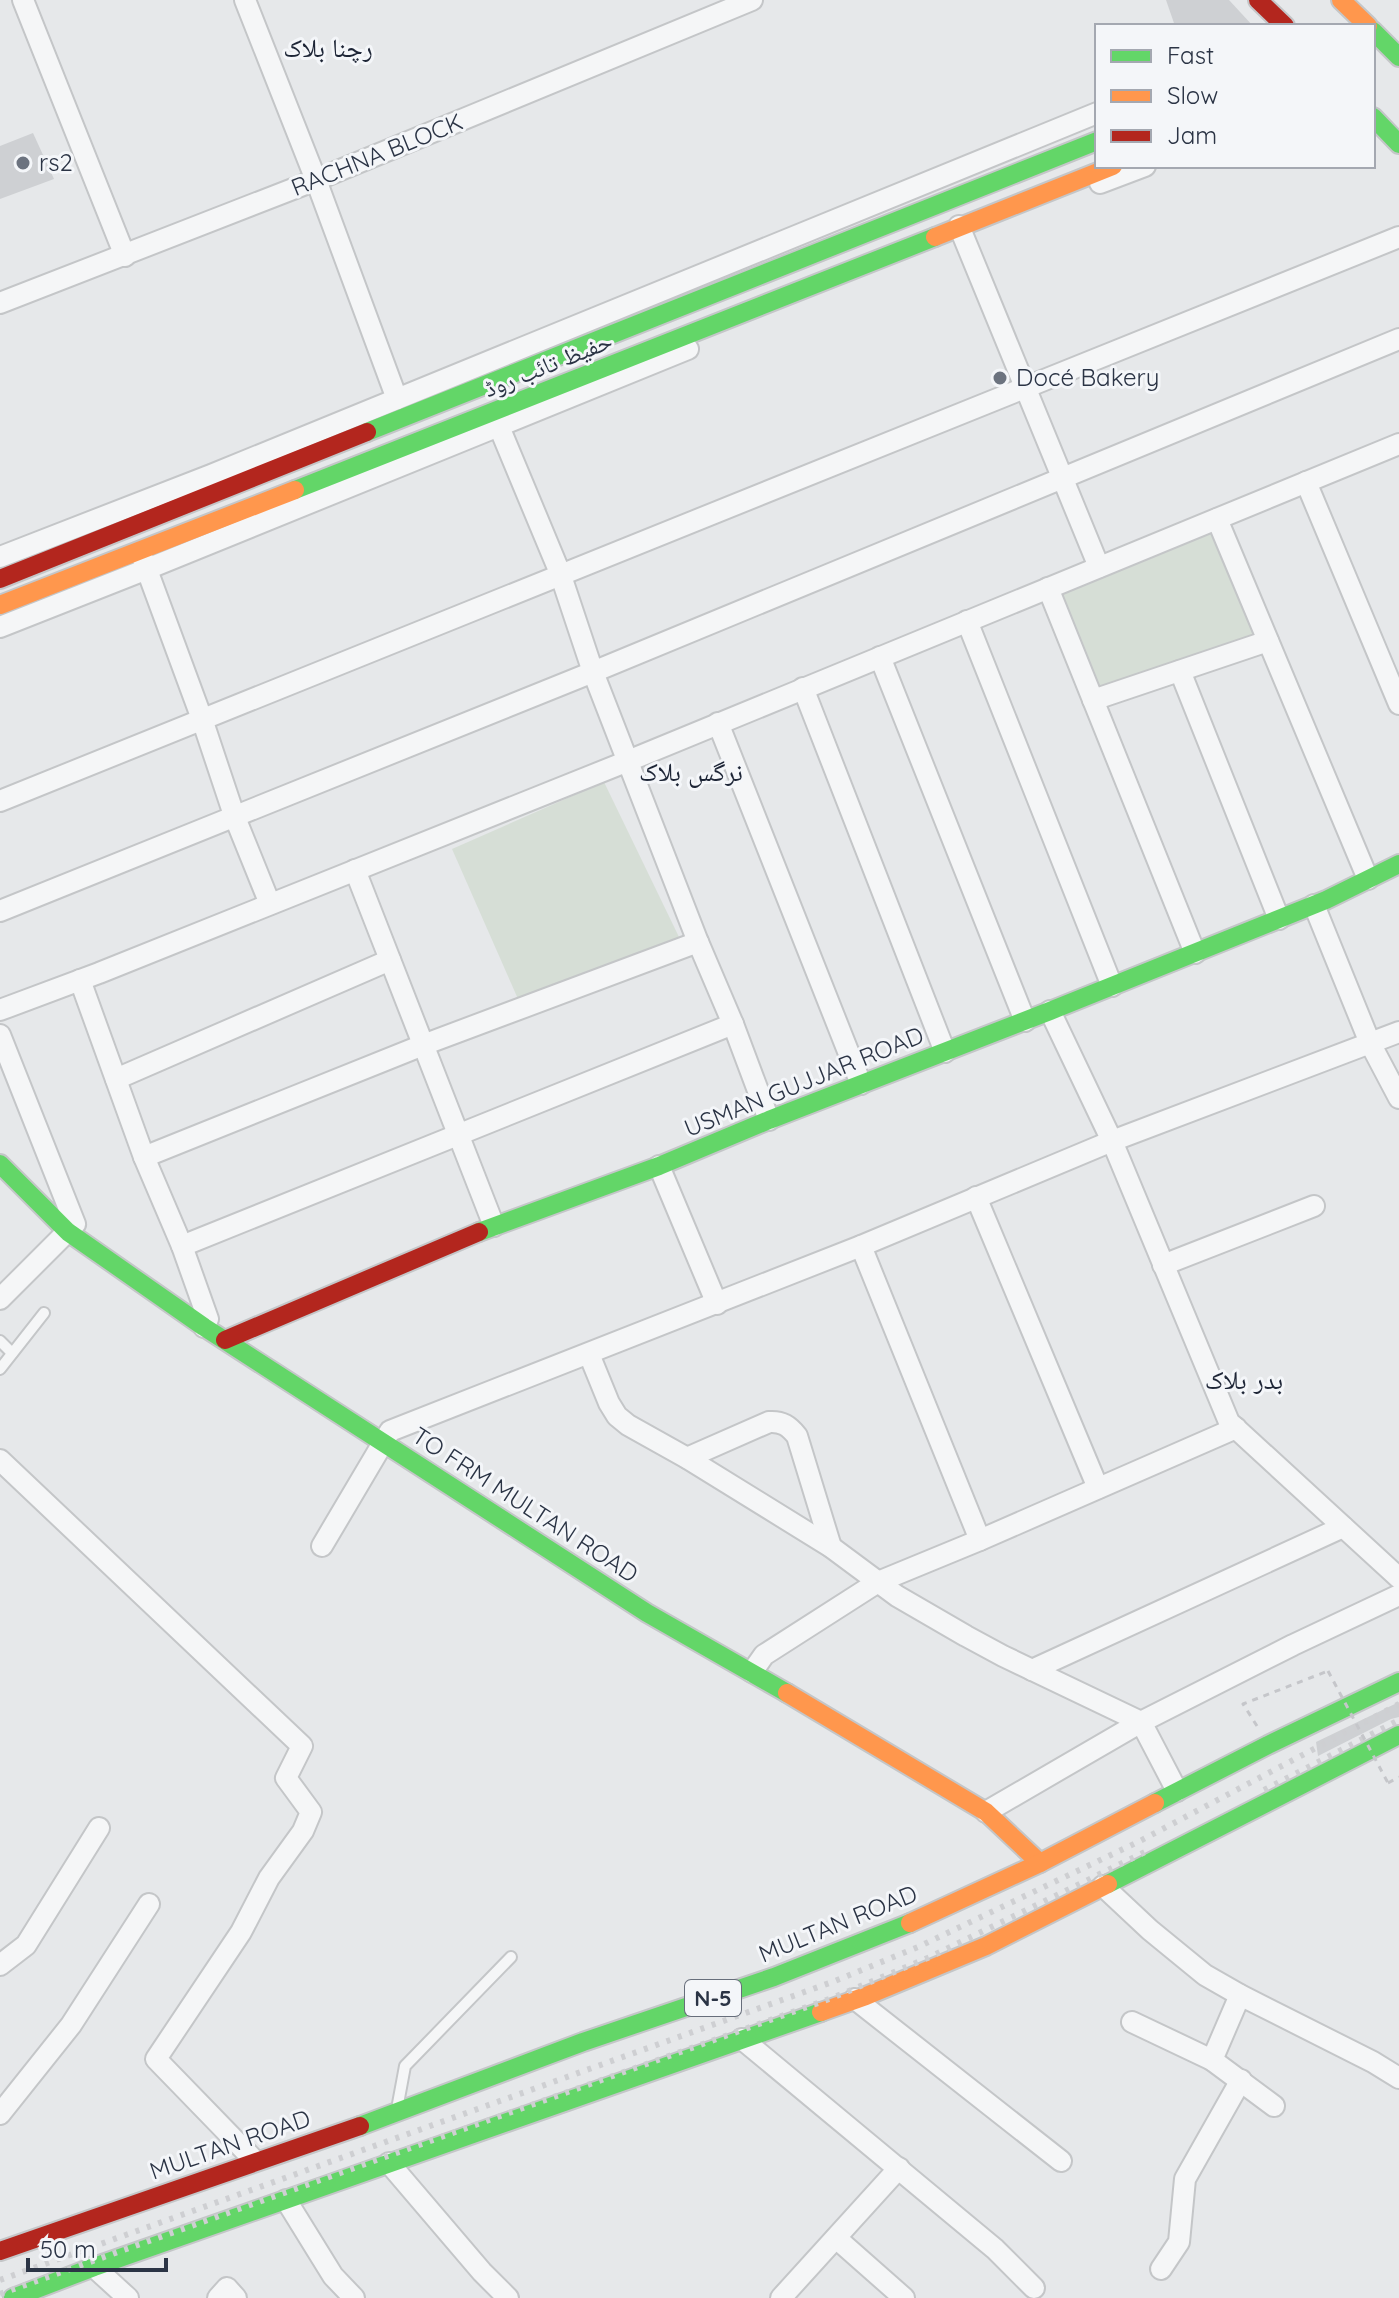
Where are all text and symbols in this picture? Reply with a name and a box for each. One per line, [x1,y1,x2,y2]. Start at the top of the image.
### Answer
legend [1095,24,1375,168]
district label: رچنا بلاک [283,31,373,64]
text: Fast [1167,40,1214,70]
text: Slow [1167,80,1218,110]
street label: RACHNA BLOCK [286,106,467,202]
text: Jam [1167,120,1217,150]
place label: rs2 [39,147,73,177]
marker: rs2 [14,154,32,172]
street label: حفیظ تائب روڈ [479,325,616,403]
place label: Docé Bakery [1016,362,1159,392]
marker: Docé Bakery [991,369,1009,387]
district label: نرگس بلاک [639,755,743,788]
street label: USMAN GUJJAR ROAD [680,1019,928,1143]
district label: بدر بلاک [1205,1363,1283,1396]
street label: TO FRM MULTAN ROAD [407,1420,644,1588]
street label: MULTAN ROAD [754,1878,921,1968]
road number: N-5 [685,1980,741,2016]
street label: MULTAN ROAD [145,2103,314,2186]
scale bar [28,2222,166,2272]
text: 50 m [40,2234,96,2264]

